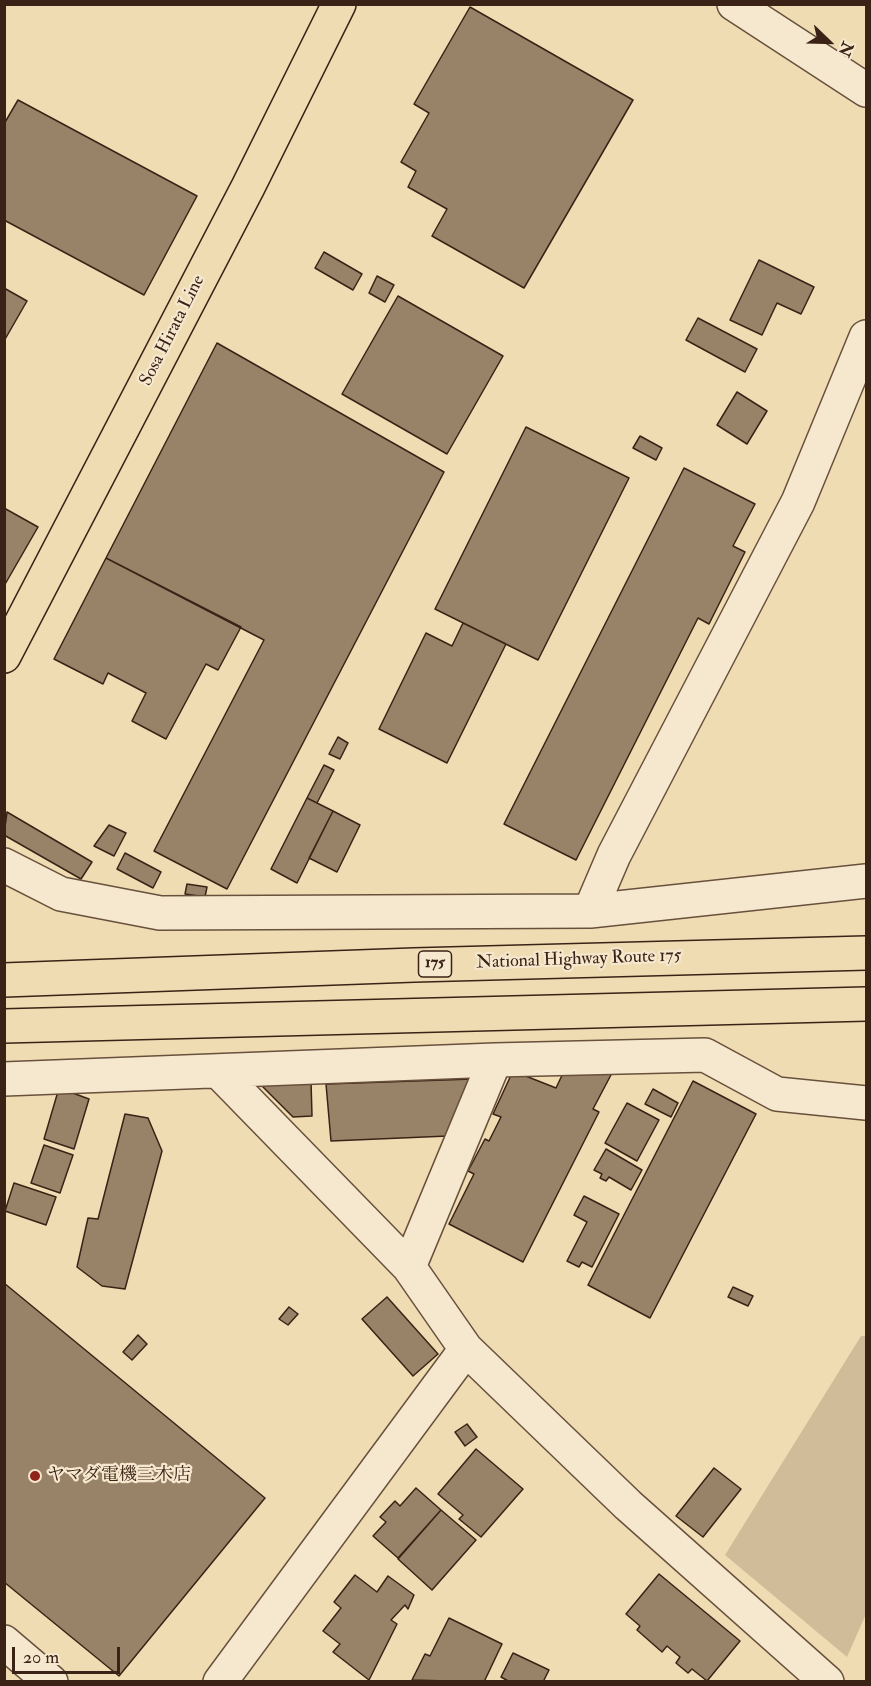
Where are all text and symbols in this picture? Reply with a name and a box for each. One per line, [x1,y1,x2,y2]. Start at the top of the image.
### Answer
north arrow [799,12,859,72]
text: N [834,39,858,60]
street label: Sosa Hirata Line [136,272,210,390]
street label: National Highway Route 175 [476,946,682,974]
road number: 175 [418,951,452,977]
place label: ヤマダ電機三木店 [47,1465,191,1487]
marker: ヤマダ電機三木店 [28,1469,42,1483]
scale bar [15,1635,123,1673]
text: 20 m [23,1646,59,1669]

